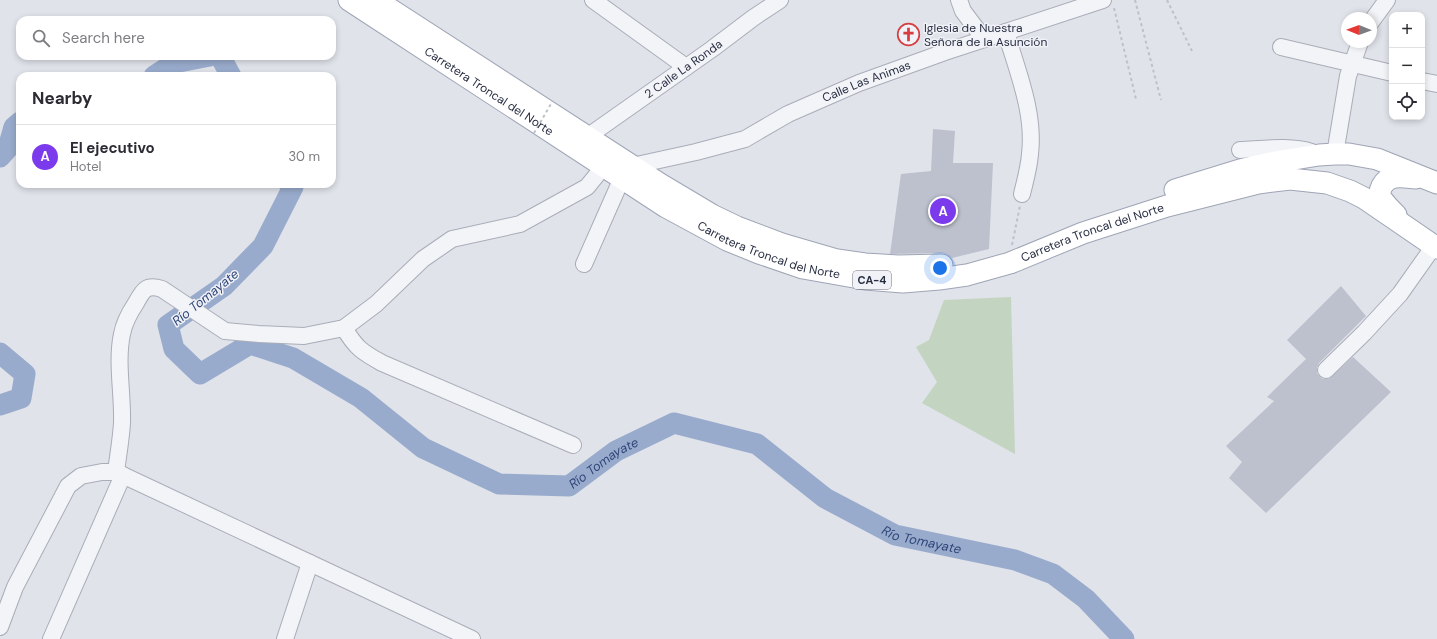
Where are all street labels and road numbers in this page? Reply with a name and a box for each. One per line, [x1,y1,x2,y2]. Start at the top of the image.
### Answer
street label: 2 Calle La Ronda [641,36,726,102]
street label: Carretera Troncal del Norte [421,43,557,139]
street label: Calle Las Animas [820,57,913,106]
street label: Carretera Troncal del Norte [1018,199,1166,266]
street label: Carretera Troncal del Norte [695,217,842,282]
road number: CA-4 [853,271,891,289]

